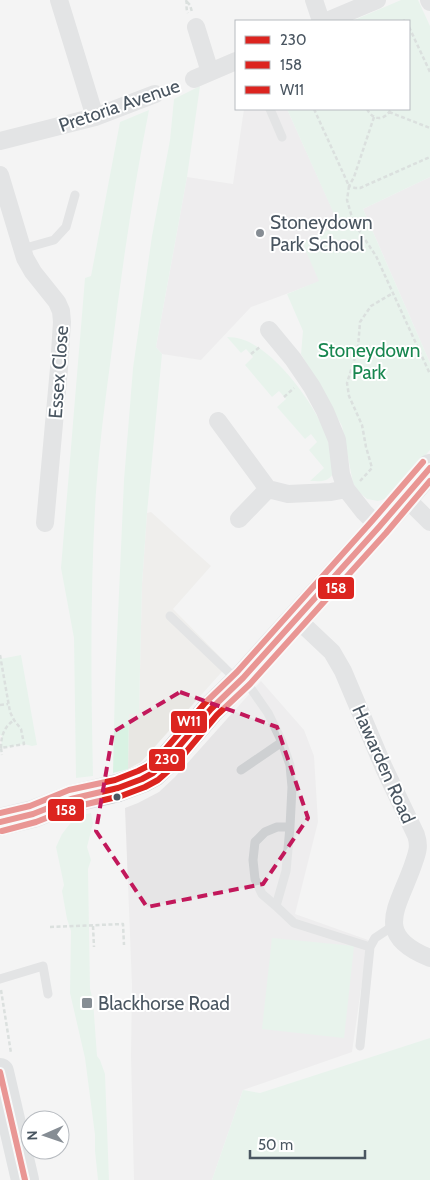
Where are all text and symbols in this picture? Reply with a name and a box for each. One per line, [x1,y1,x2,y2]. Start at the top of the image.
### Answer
legend [235,20,410,110]
text: 230 [280,31,306,49]
text: 158 [280,56,302,74]
street label: Pretoria Avenue [56,74,183,137]
text: W11 [280,81,304,99]
place label: Stoneydown Park School [270,211,373,256]
marker: Stoneydown Park School [254,227,266,239]
street label: Essex Close [44,324,73,419]
park label: Stoneydown Park [318,339,420,384]
line badge: 158 [317,576,355,600]
text: 158 [325,579,347,597]
street label: Hawarden Road [347,701,420,827]
line badge: W11 [170,710,208,734]
text: W11 [177,712,201,730]
line badge: 230 [148,748,186,772]
text: 230 [155,750,180,768]
unlabelled marker [112,792,122,802]
line badge: 158 [47,798,85,822]
text: 158 [55,801,77,819]
place label: Blackhorse Road [98,992,230,1015]
marker: Blackhorse Road [80,996,94,1010]
north arrow [20,1110,70,1160]
scale bar [250,1128,365,1160]
text: N [23,1130,41,1141]
text: 50 m [258,1136,293,1154]

